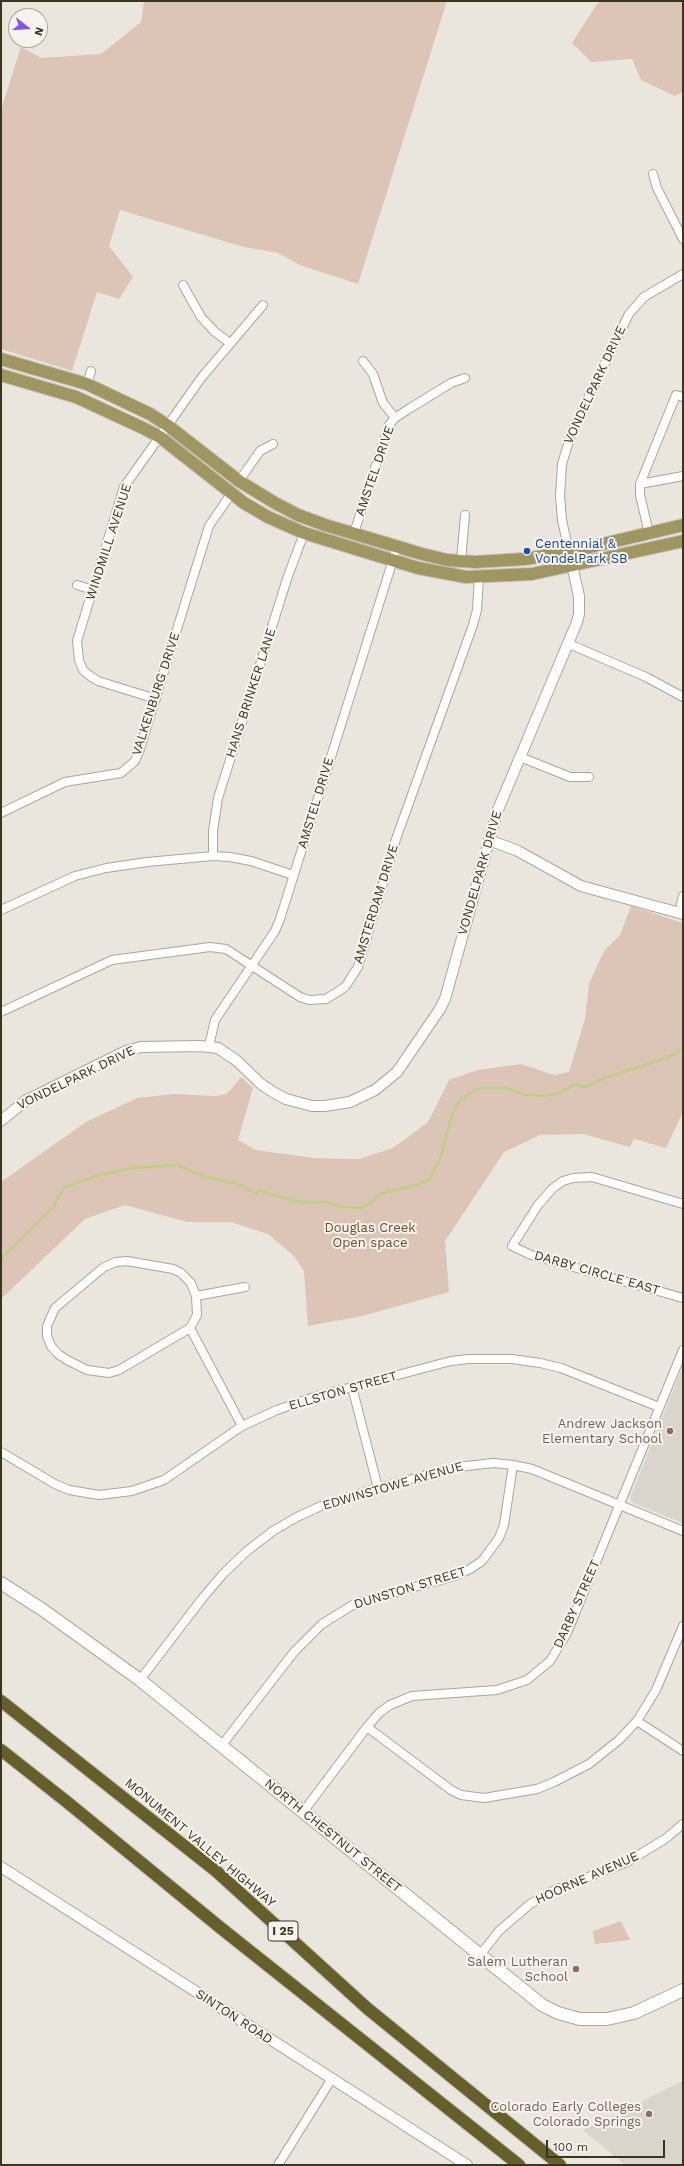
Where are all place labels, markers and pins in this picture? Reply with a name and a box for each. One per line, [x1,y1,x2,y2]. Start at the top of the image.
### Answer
place label: Centennial & VondelPark SB [535,536,628,567]
marker: Centennial & VondelPark SB [522,546,532,556]
place label: Andrew Jackson Elementary School [542,1416,662,1447]
marker: Andrew Jackson Elementary School [665,1426,675,1436]
place label: Salem Lutheran School [467,1954,568,1985]
marker: Salem Lutheran School [571,1964,581,1974]
place label: Colorado Early Colleges Colorado Springs [490,2099,641,2130]
marker: Colorado Early Colleges Colorado Springs [644,2109,654,2119]

